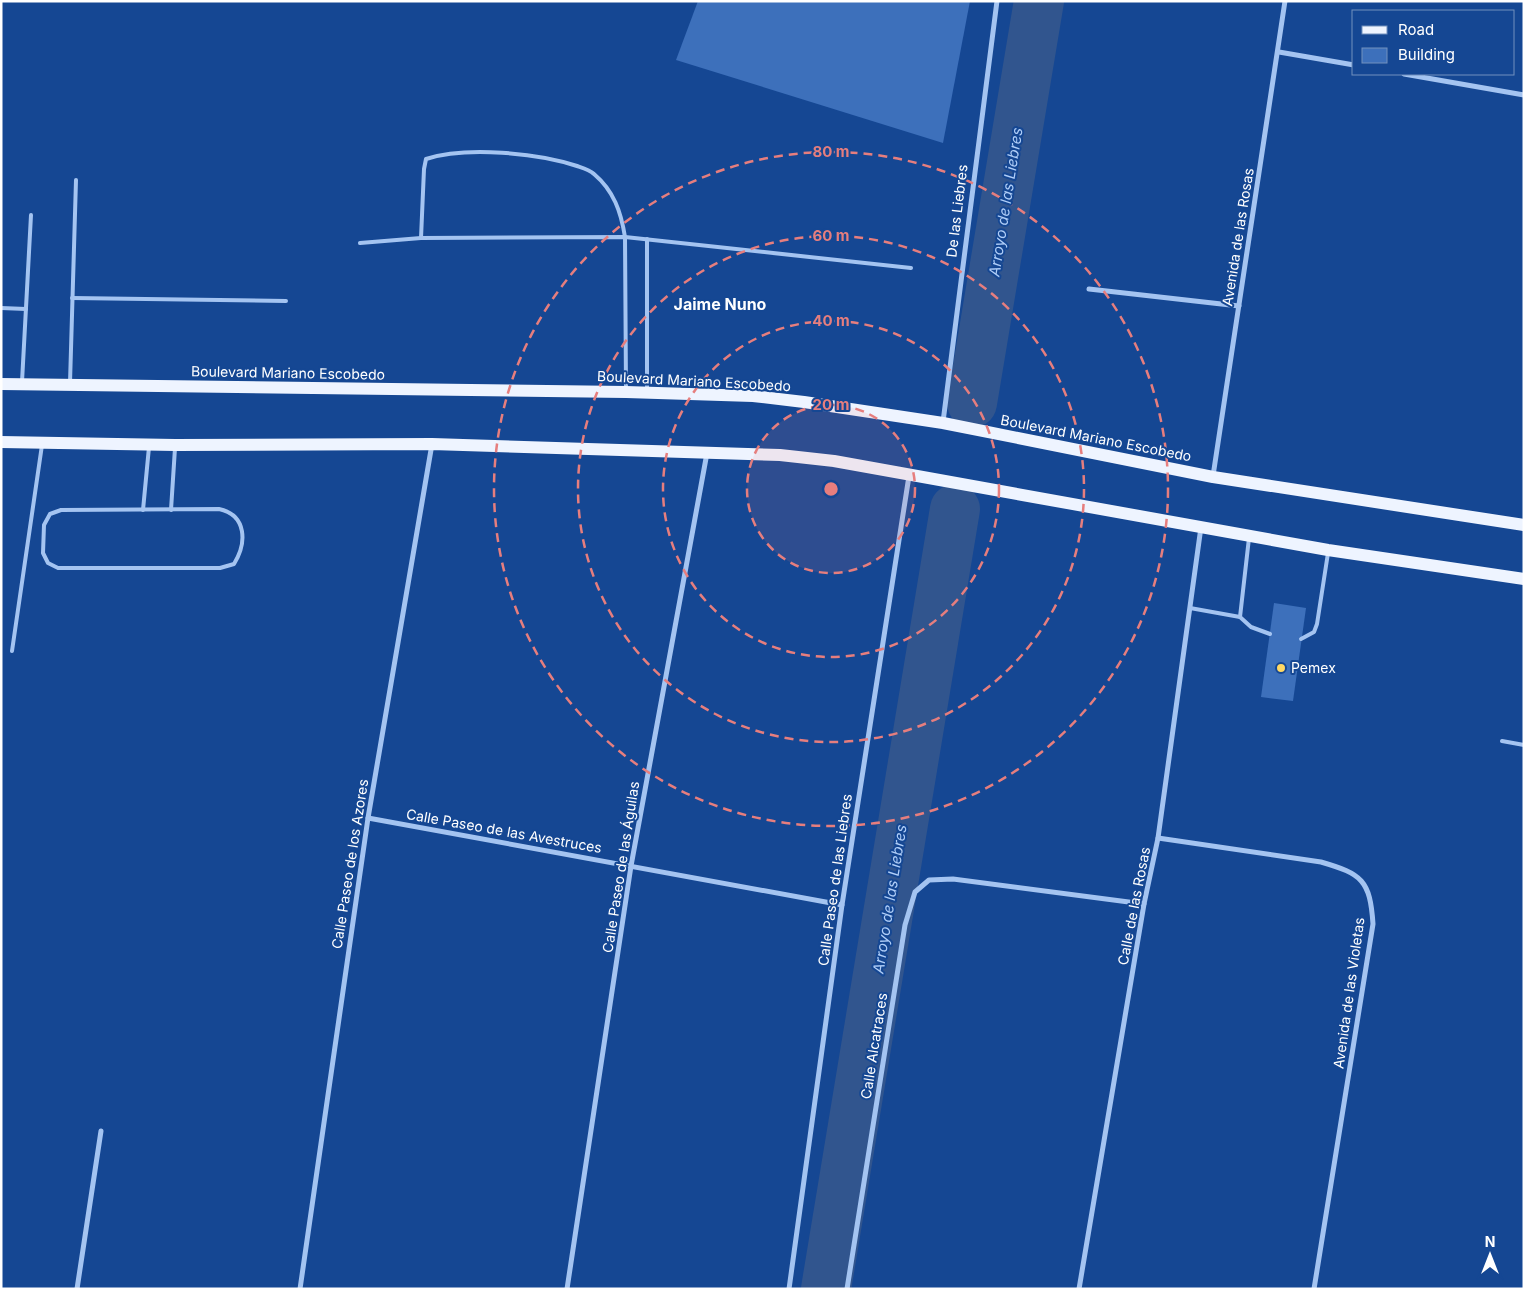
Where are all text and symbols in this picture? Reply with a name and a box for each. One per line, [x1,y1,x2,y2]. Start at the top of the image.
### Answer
legend [1352,10,1515,75]
text: Road [1398,20,1434,39]
text: Building [1398,45,1455,64]
water label: Arroyo de las Liebres [984,126,1027,279]
text: 80 m [812,142,850,161]
street label: De las Liebres [942,164,971,258]
street label: Avenida de las Rosas [1218,167,1257,307]
text: 60 m [812,226,850,245]
district label: Jaime Nuno [674,294,767,314]
text: 40 m [812,311,850,330]
street label: Boulevard Mariano Escobedo [191,362,385,383]
street label: Boulevard Mariano Escobedo [597,367,791,394]
text: 20 m [813,395,849,414]
street label: Boulevard Mariano Escobedo [999,411,1193,464]
centre of rings [822,480,840,498]
place label: Pemex [1291,659,1336,676]
marker: Pemex [1275,662,1287,674]
street label: Calle Paseo de los Azores [328,778,371,950]
street label: Calle Paseo de las Águilas [599,780,642,954]
street label: Calle Paseo de las Liebres [814,793,855,967]
street label: Calle Paseo de las Avestruces [405,805,603,856]
water label: Arroyo de las Liebres [868,823,911,976]
street label: Calle de las Rosas [1114,845,1153,966]
street label: Avenida de las Violetas [1329,916,1368,1070]
street label: Calle Alcatraces [857,992,890,1100]
north arrow [1465,1230,1515,1280]
text: N [1485,1233,1495,1250]

